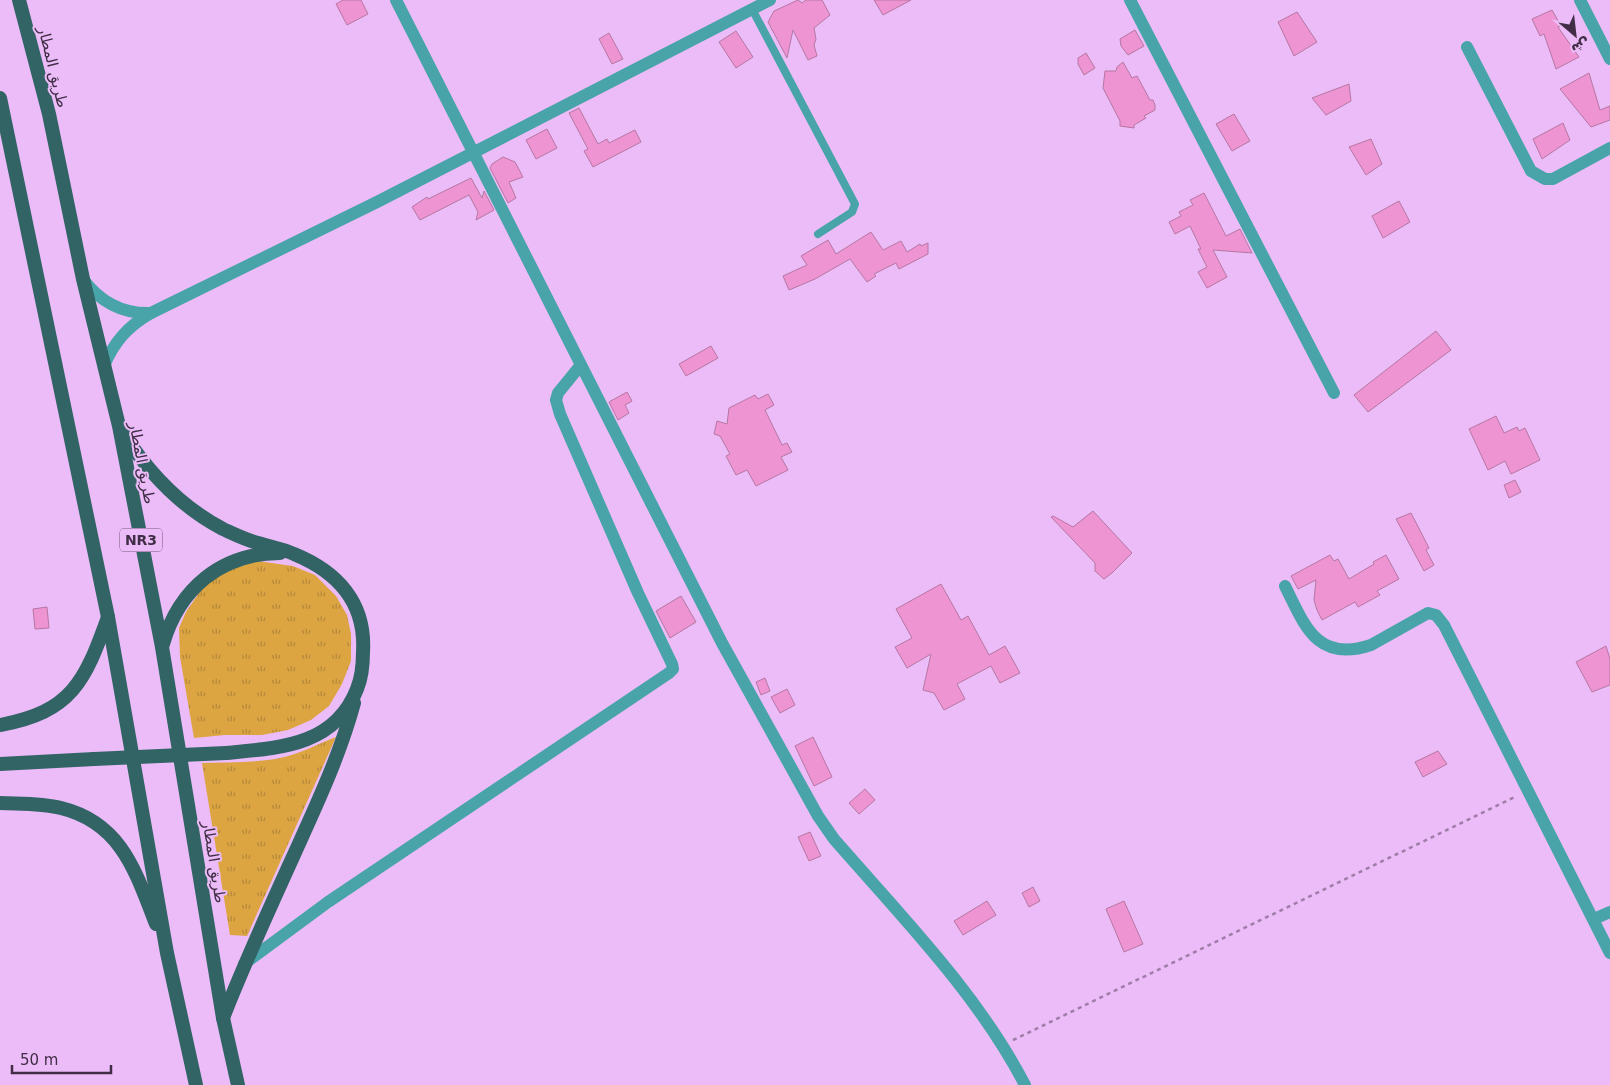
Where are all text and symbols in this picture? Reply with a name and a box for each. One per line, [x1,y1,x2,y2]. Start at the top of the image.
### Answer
north arrow [1550,10,1600,60]
street label: طريق المطار [34,23,72,110]
text: ش [1569,35,1593,58]
street label: طريق المطار [125,419,159,506]
road number: NR3 [120,528,162,552]
street label: طريق المطار [198,819,229,904]
scale bar [12,1042,111,1074]
text: 50 m [20,1051,58,1069]

